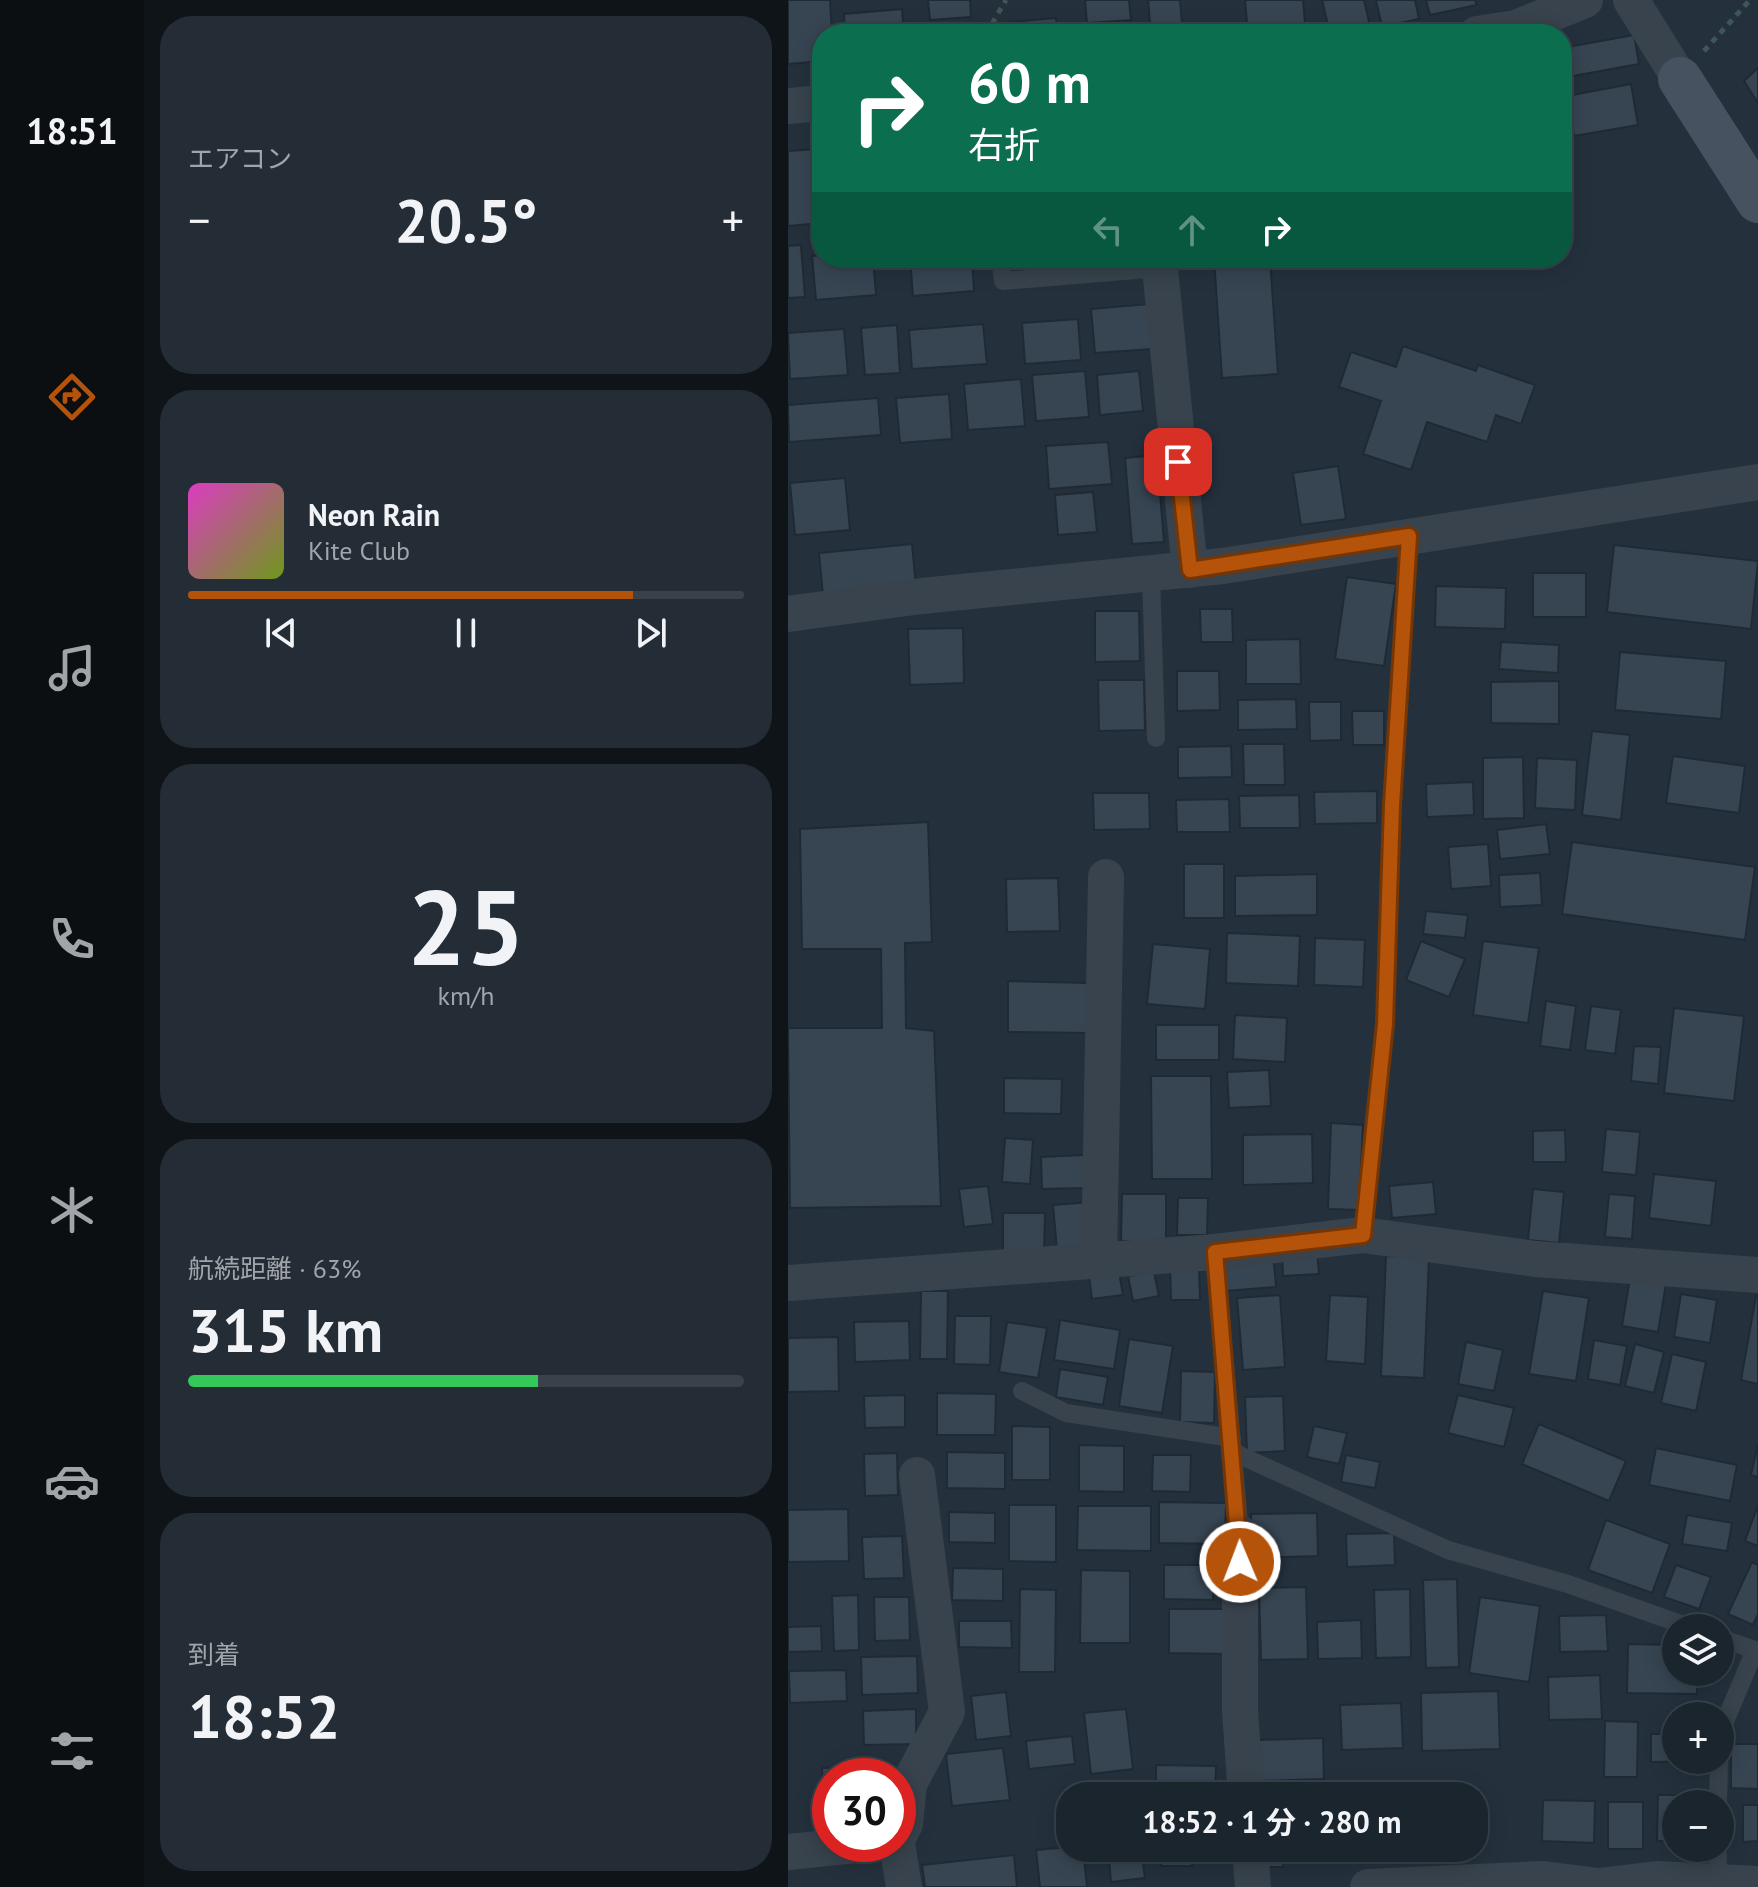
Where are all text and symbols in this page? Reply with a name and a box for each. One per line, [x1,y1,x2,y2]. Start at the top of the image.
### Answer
text: 60 m [968,46,1091,118]
icon: right [836,56,940,160]
text: 18:51 [26,107,118,154]
text: 右折 [968,121,1040,168]
text: エアコン [188,142,292,175]
text: 20.5° [394,181,538,259]
text: − [188,191,210,248]
text: + [722,191,744,248]
icon: left [1086,208,1130,252]
icon: ahead [1170,208,1214,252]
icon: right [1254,208,1298,252]
icon: directions [44,369,100,425]
pin [1144,428,1212,496]
icon: arrive [1156,440,1200,484]
text: Neon Rain [308,495,440,534]
text: Kite Club [308,534,410,567]
icon: previous [259,611,303,655]
icon: pause [444,611,488,655]
icon: next [629,611,673,655]
icon: music [44,640,100,696]
text: 25 [407,859,525,994]
icon: phone [44,911,100,967]
text: km/h [438,979,495,1012]
icon: climate [44,1182,100,1238]
text: 航続距離 · 63% [188,1252,361,1285]
text: 315 km [188,1291,383,1369]
icon: car [44,1453,100,1509]
position arrow [1198,1520,1282,1604]
map controls [1662,1614,1734,1862]
button: layers [1662,1614,1734,1686]
text: 到着 [188,1638,240,1671]
text: 18:52 [188,1677,340,1755]
button: + [1662,1702,1734,1774]
icon: filters [44,1723,100,1779]
speed limit sign: 30 [812,1758,916,1862]
button: − [1662,1790,1734,1862]
text: 18:52 · 1 分 · 280 m [1142,1802,1402,1841]

